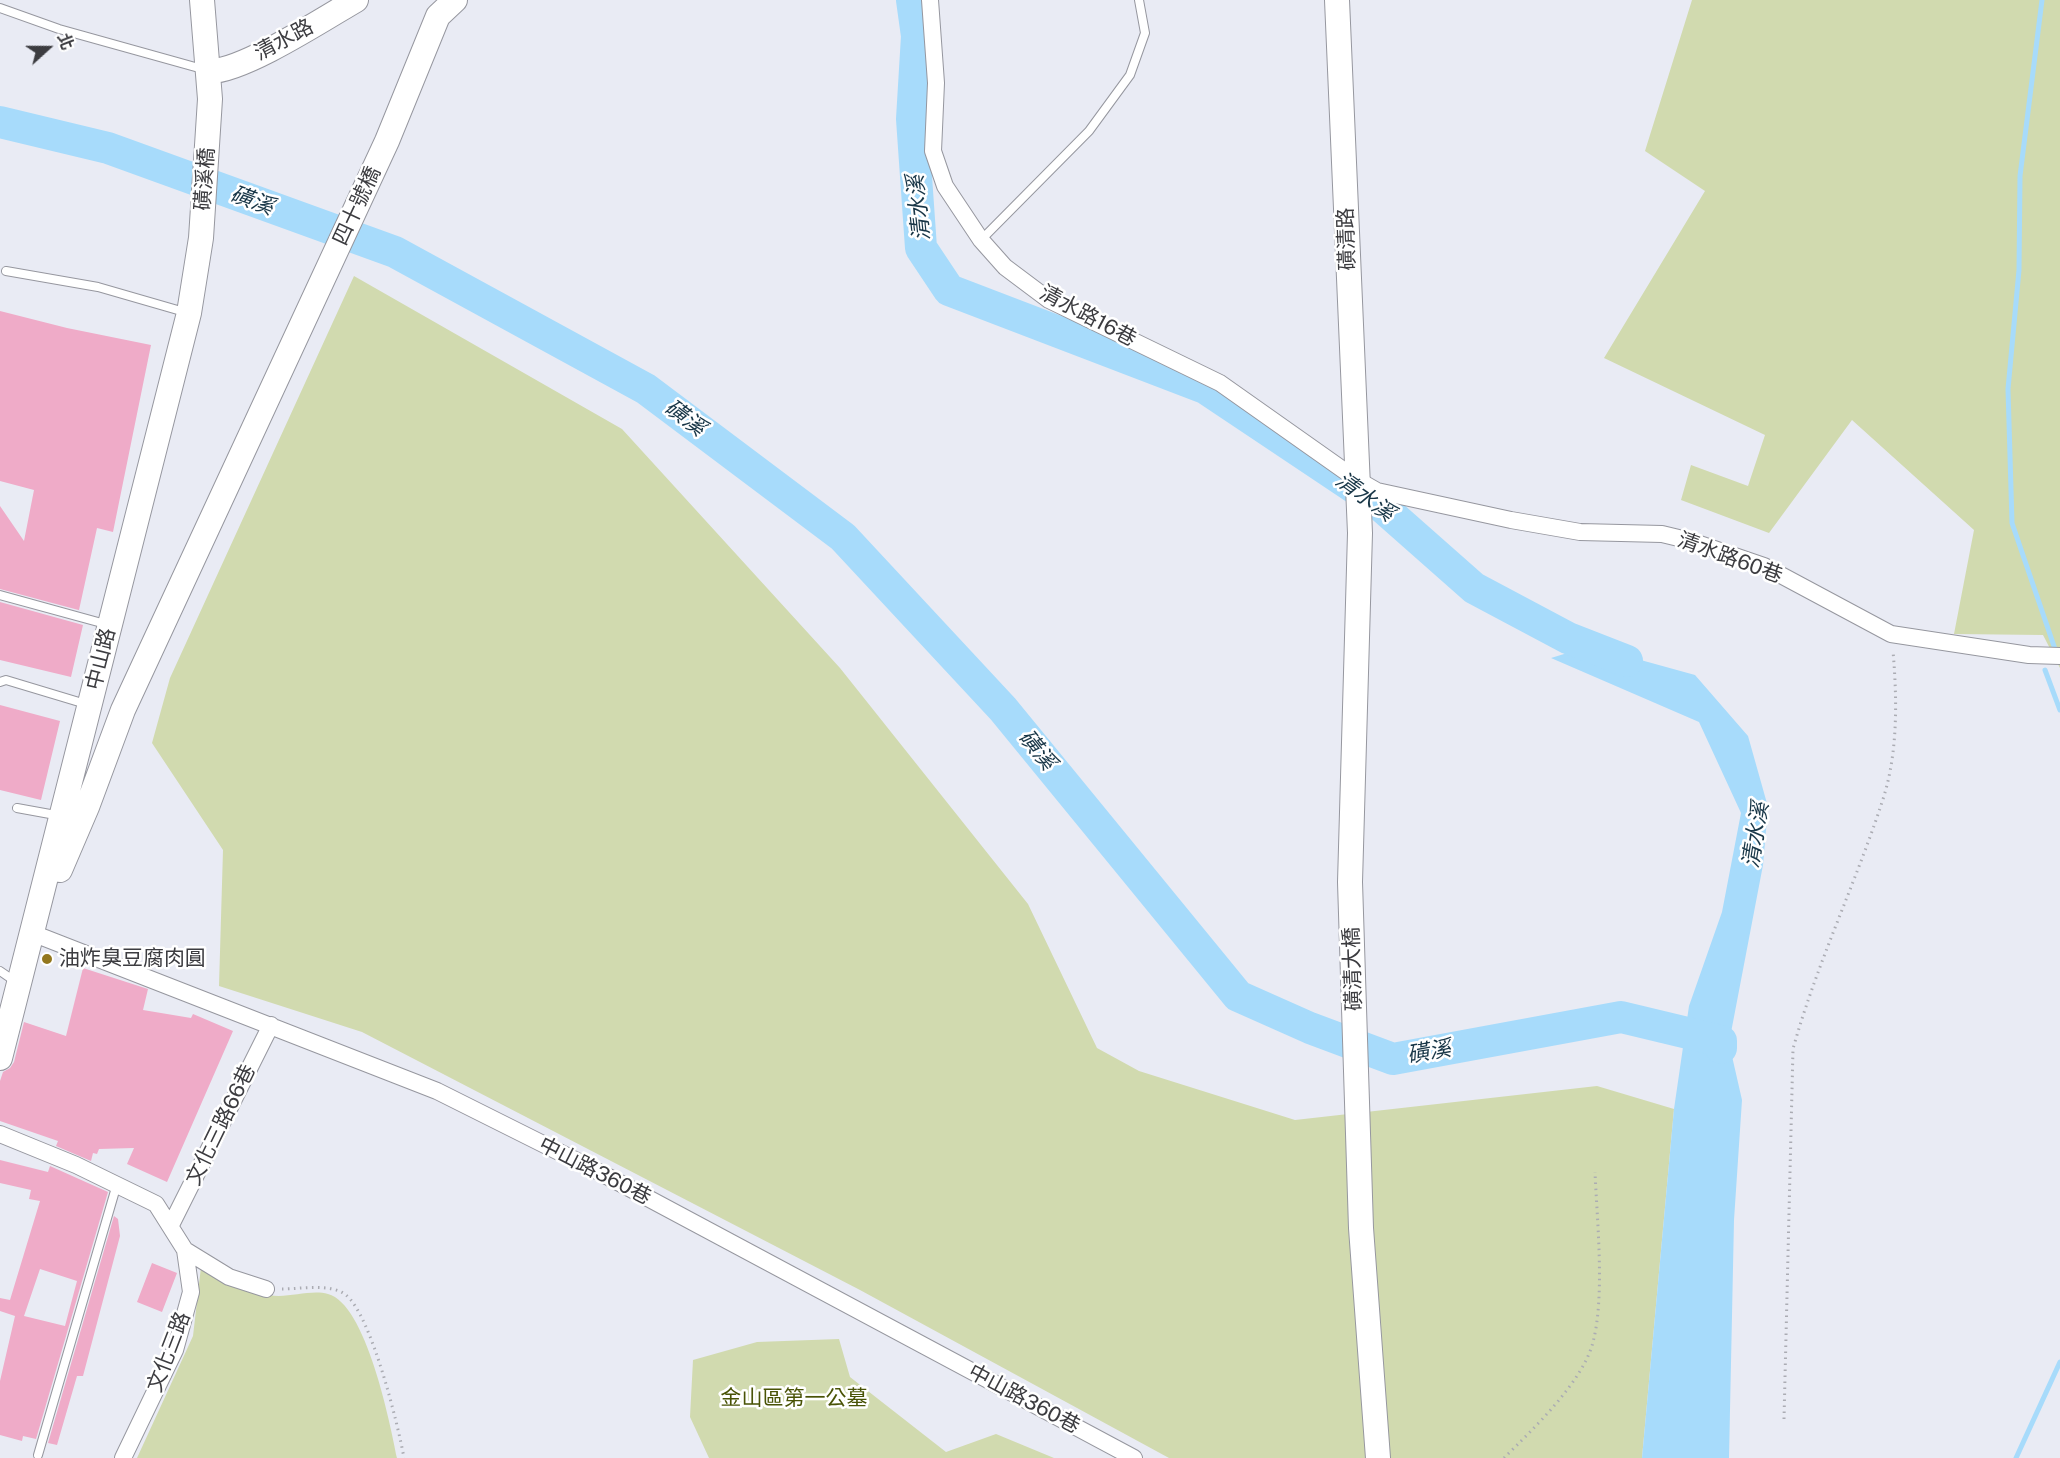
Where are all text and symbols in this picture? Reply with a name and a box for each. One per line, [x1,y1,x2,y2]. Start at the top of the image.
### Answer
street label: 清水路 [250,14,318,66]
north arrow [18,18,78,78]
text: 北 [54,30,77,52]
street label: 磺溪橋 [190,147,220,211]
street label: 四十號橋 [328,163,386,249]
water label: 清水溪 [902,174,936,242]
water label: 磺溪 [227,181,277,221]
street label: 磺清路 [1333,207,1361,271]
street label: 清水路16巷 [1035,280,1141,352]
water label: 磺溪 [659,394,711,442]
water label: 清水溪 [1331,467,1399,527]
street label: 清水路60巷 [1674,527,1786,589]
street label: 中山路 [81,625,121,693]
water label: 磺溪 [1013,725,1061,775]
water label: 清水溪 [1738,800,1774,870]
street label: 磺清大橋 [1339,927,1367,1011]
place label: 油炸臭豆腐肉圓 [59,946,206,972]
marker: 油炸臭豆腐肉圓 [40,952,54,966]
water label: 磺溪 [1405,1035,1453,1069]
street label: 文化三路66巷 [181,1061,261,1189]
street label: 中山路360巷 [535,1132,655,1210]
street label: 文化三路 [142,1308,196,1396]
street label: 中山路360巷 [964,1359,1084,1439]
park label: 金山區第一公墓 [721,1386,867,1412]

